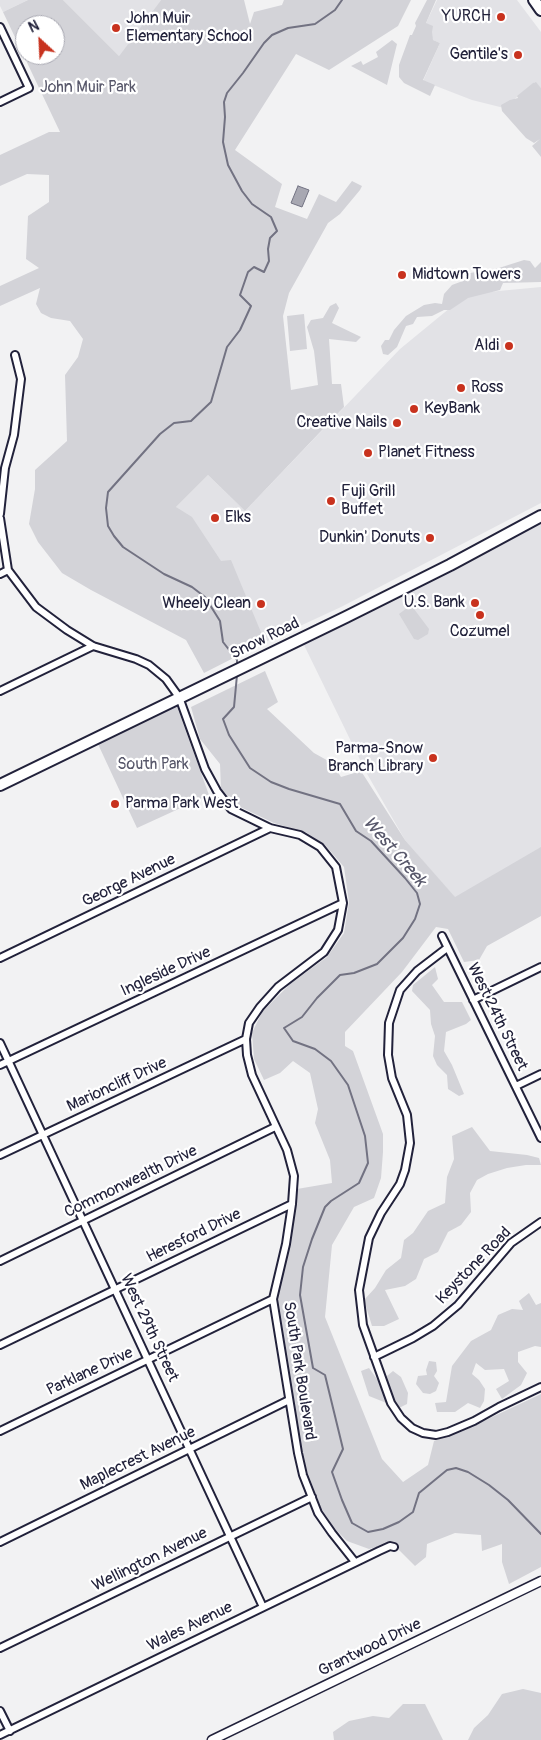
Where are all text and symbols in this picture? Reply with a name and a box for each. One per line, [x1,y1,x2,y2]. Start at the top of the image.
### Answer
place label: YURCH [442,7,491,27]
place label: John Muir Elementary School [126,9,252,47]
marker: YURCH [495,11,507,23]
north arrow [15,15,65,65]
text: N [26,17,42,37]
marker: John Muir Elementary School [110,22,122,34]
place label: Gentile's [450,45,508,65]
marker: Gentile's [512,49,524,61]
park label: John Muir Park [40,78,136,98]
place label: Midtown Towers [412,265,521,285]
marker: Midtown Towers [396,269,408,281]
place label: Aldi [474,336,499,356]
marker: Aldi [503,340,515,352]
place label: Ross [471,378,503,398]
marker: Ross [455,382,467,394]
place label: KeyBank [424,399,480,419]
marker: KeyBank [408,403,420,415]
place label: Creative Nails [296,413,387,433]
marker: Creative Nails [391,417,403,429]
place label: Planet Fitness [378,443,475,463]
marker: Planet Fitness [362,447,374,459]
place label: Fuji Grill Buffet [341,482,395,520]
marker: Fuji Grill Buffet [325,495,337,507]
place label: Elks [225,508,251,528]
marker: Elks [209,512,221,524]
place label: Dunkin' Donuts [319,528,420,548]
marker: Dunkin' Donuts [424,532,436,544]
place label: U.S. Bank [404,593,465,613]
place label: Wheely Clean [162,594,251,614]
marker: U.S. Bank [469,597,481,609]
marker: Wheely Clean [255,598,267,610]
marker: Cozumel [474,609,486,621]
street label: Snow Road [227,614,303,664]
place label: Cozumel [450,622,510,642]
place label: Parma-Snow Branch Library [328,739,423,777]
marker: Parma-Snow Branch Library [427,752,439,764]
park label: South Park [117,755,189,775]
place label: Parma Park West [125,794,238,814]
marker: Parma Park West [109,798,121,810]
water label: West Creek [358,813,430,891]
street label: George Avenue [79,850,179,912]
street label: Ingleside Drive [118,943,214,1001]
street label: West 24th Street [463,960,531,1074]
street label: Marioncliff Drive [64,1054,170,1116]
street label: Commonwealth Drive [61,1142,201,1222]
street label: Heresford Drive [144,1205,244,1267]
street label: Keystone Road [432,1223,516,1309]
street label: West 29th Street [116,1271,182,1385]
street label: South Park Boulevard [279,1300,319,1442]
street label: Parklane Drive [44,1344,136,1400]
street label: Maplecrest Avenue [77,1423,199,1495]
street label: Wellington Avenue [89,1524,211,1596]
street label: Wales Avenue [144,1598,236,1656]
street label: Grantwood Drive [315,1615,425,1681]

